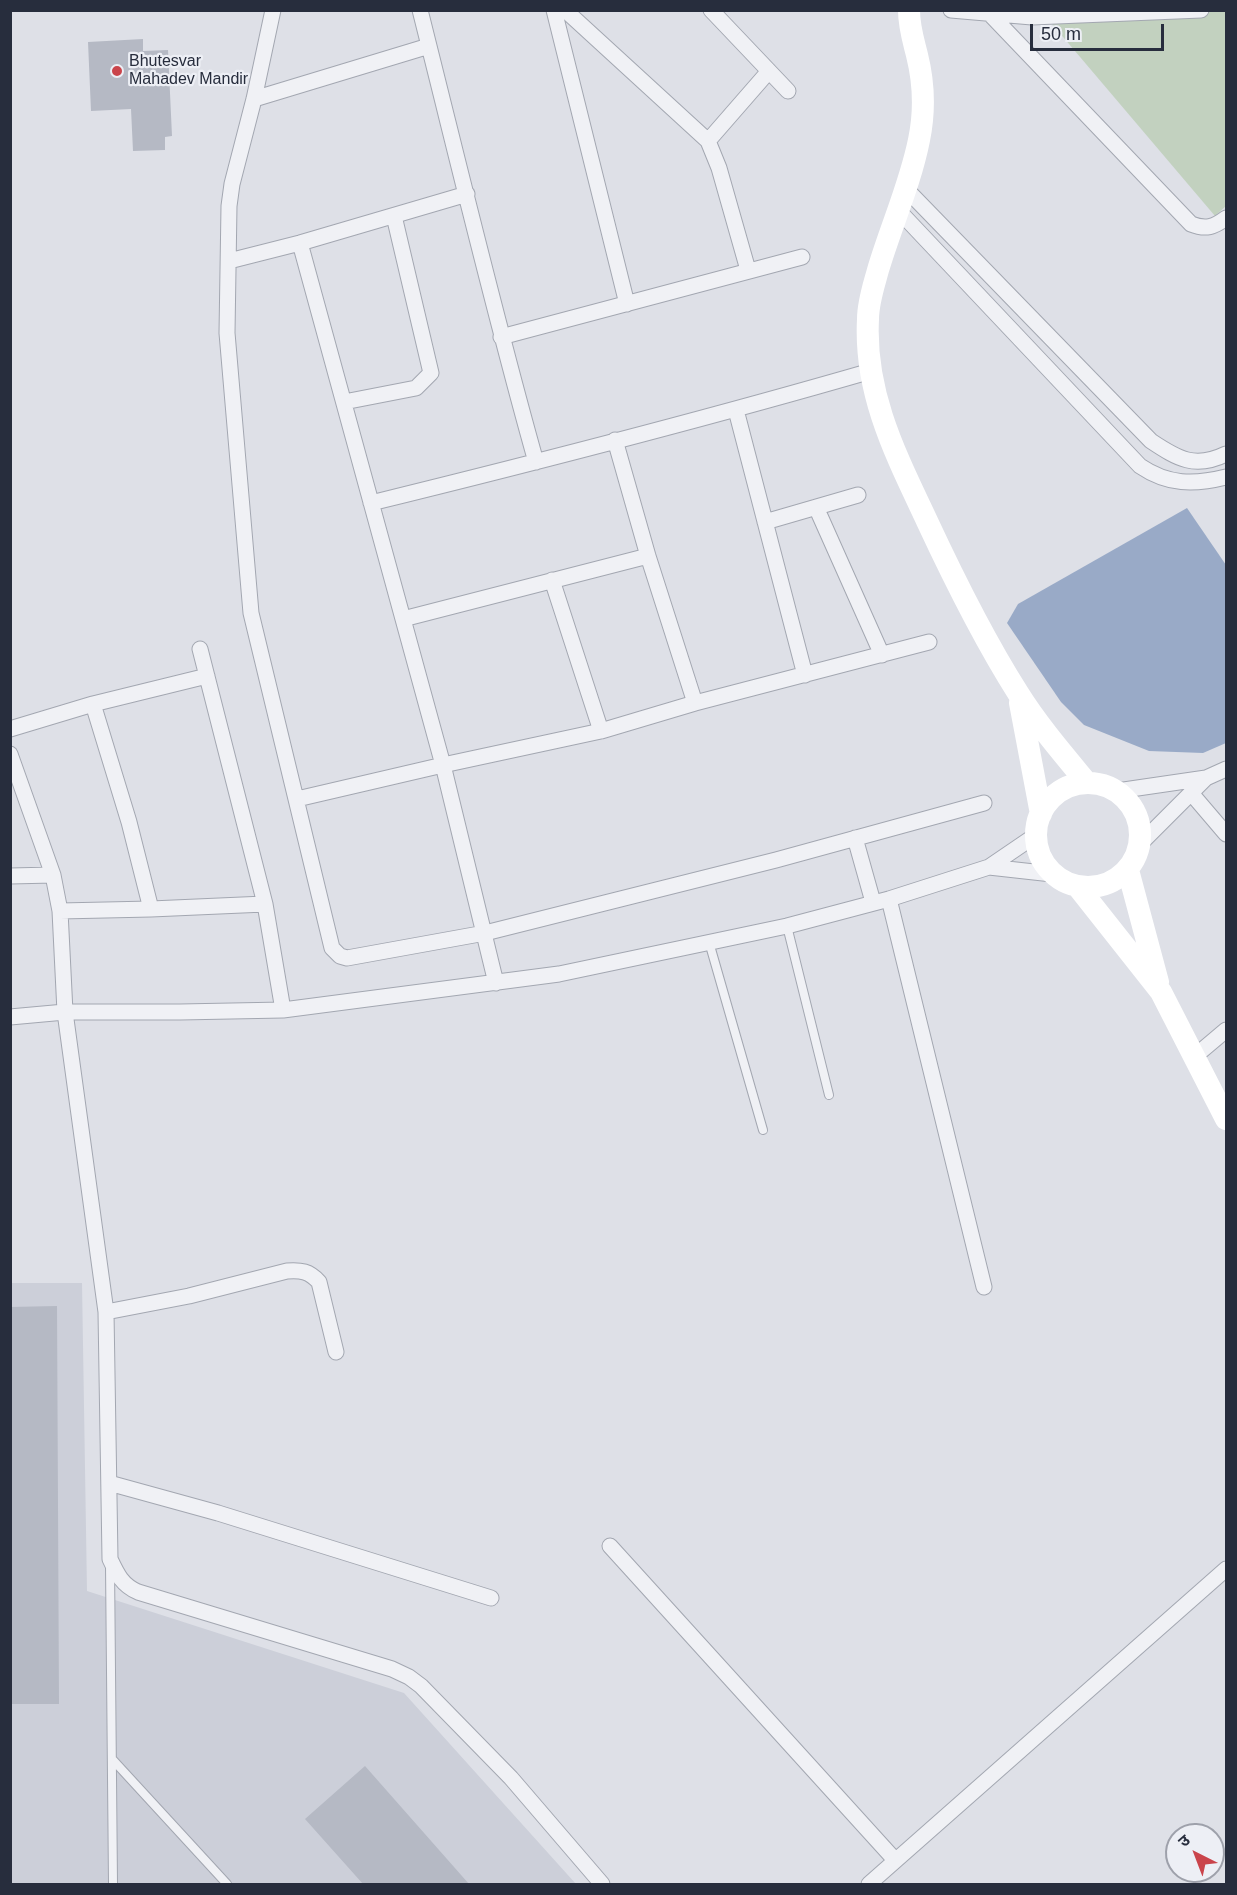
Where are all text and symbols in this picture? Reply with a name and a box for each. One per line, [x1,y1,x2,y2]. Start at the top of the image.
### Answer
scale bar [1033,12,1166,50]
text: 50 m [1041,24,1081,44]
place label: Bhutesvar Mahadev Mandir [129,52,248,90]
marker: Bhutesvar Mahadev Mandir [110,64,124,78]
north arrow [1165,1823,1225,1883]
text: उ [1175,1831,1193,1850]

